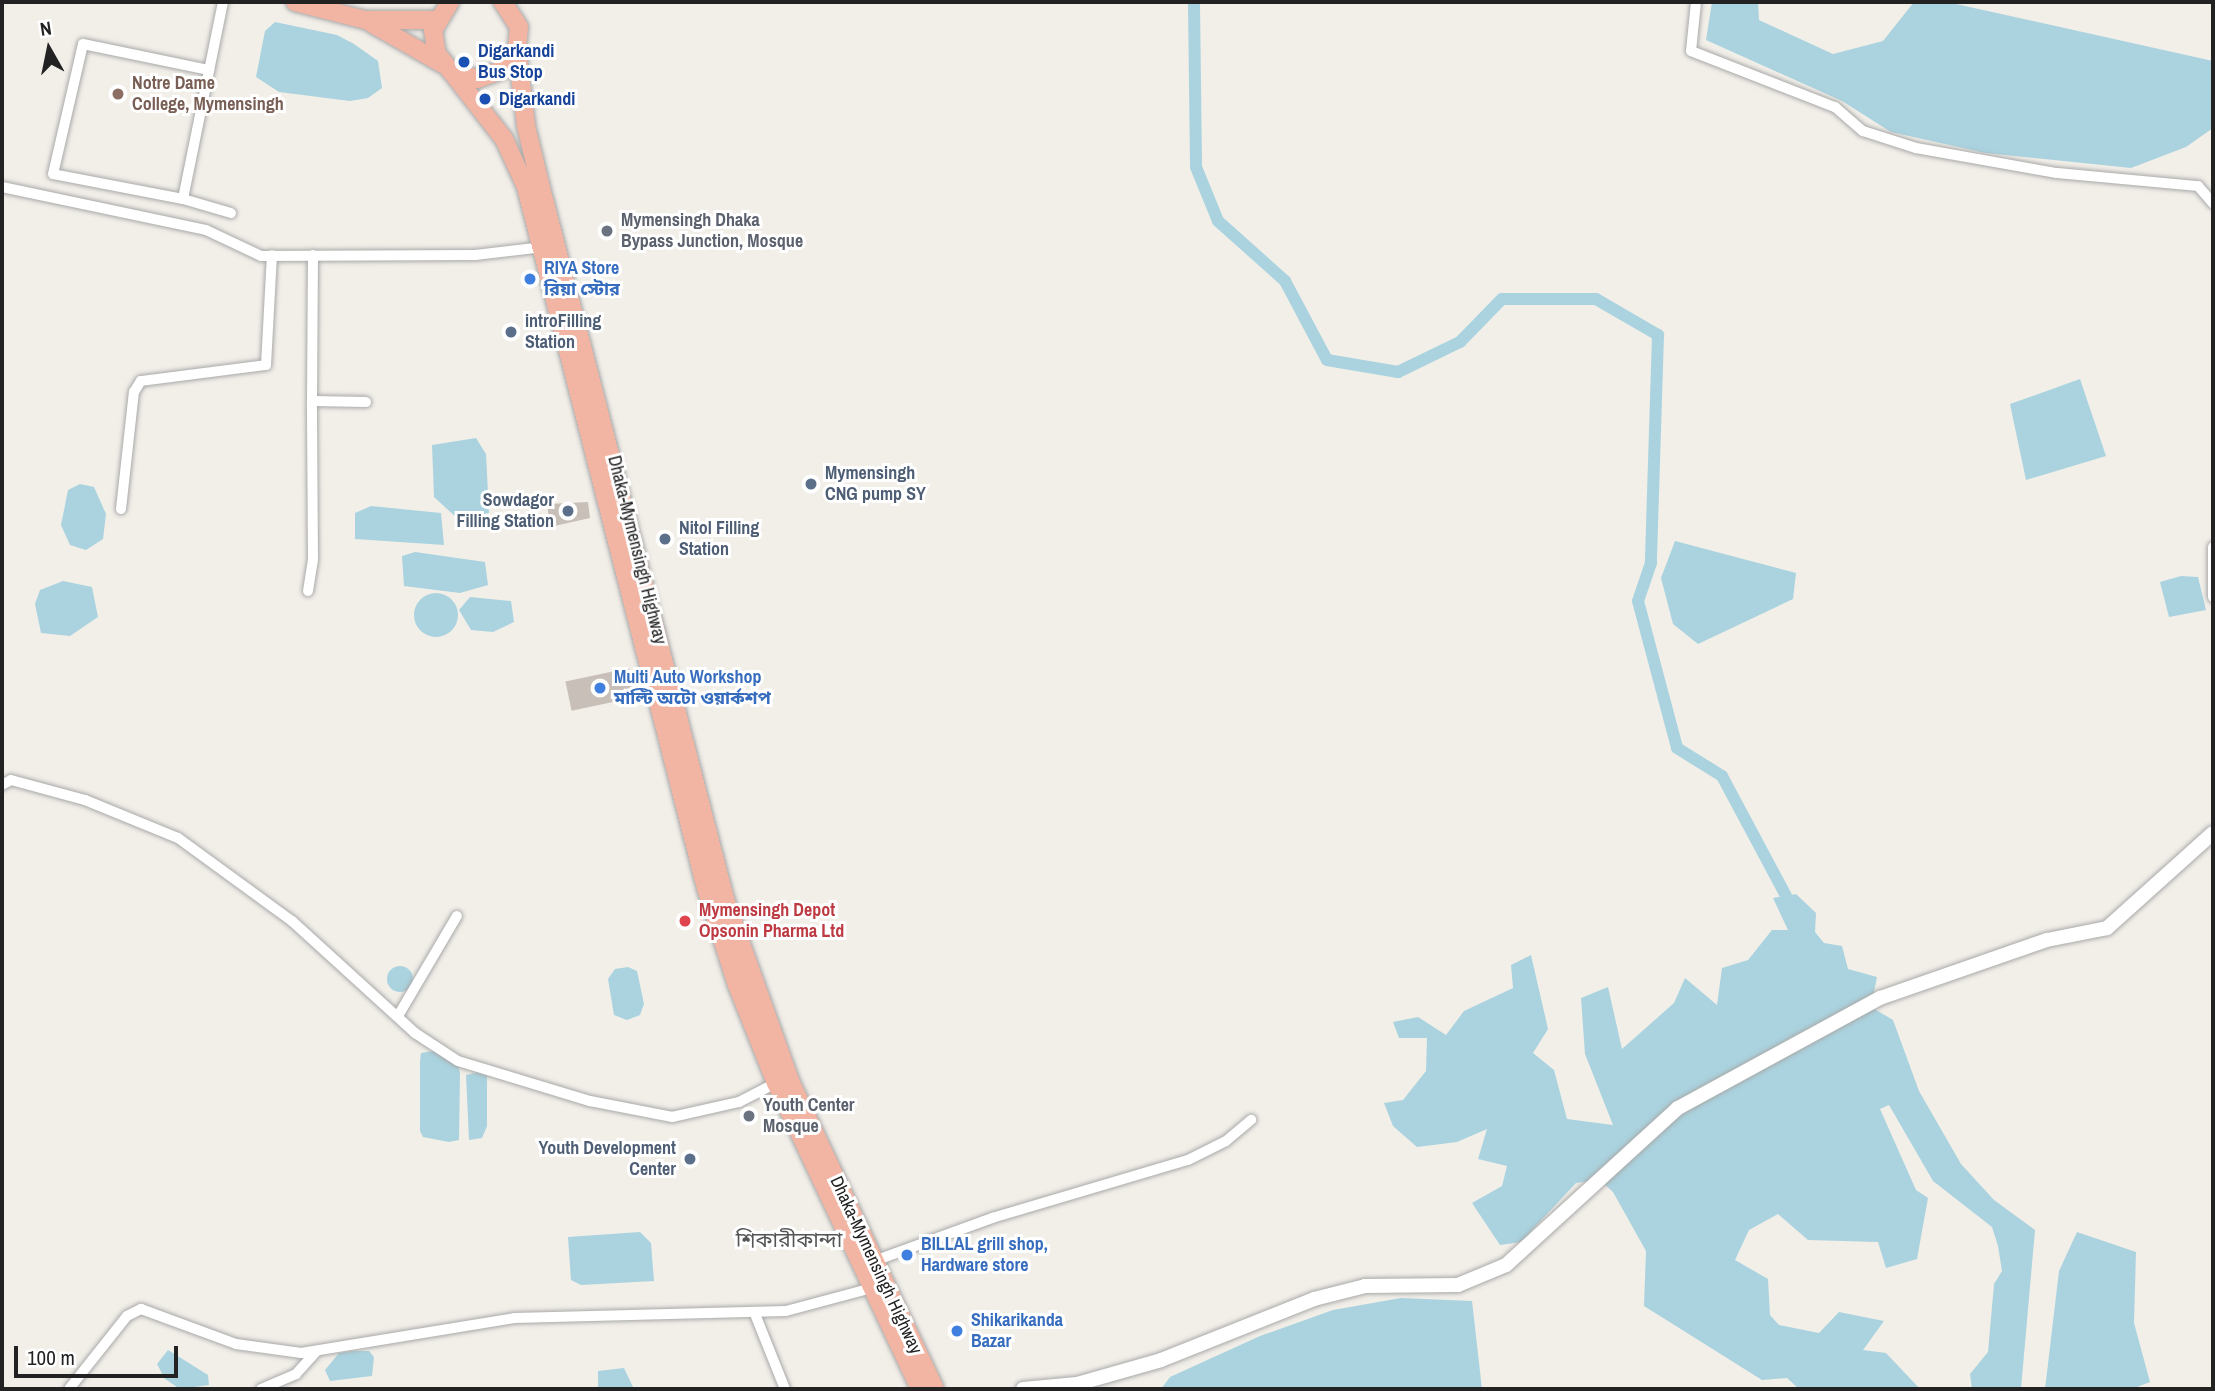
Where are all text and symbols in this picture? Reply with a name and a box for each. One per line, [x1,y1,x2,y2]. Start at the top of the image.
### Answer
north arrow [14,14,84,84]
text: N [38,15,53,42]
place label: Digarkandi Bus Stop [478,41,554,84]
marker: Digarkandi Bus Stop [456,54,472,70]
place label: Notre Dame College, Mymensingh [132,73,284,116]
marker: Notre Dame College, Mymensingh [110,86,126,102]
place label: Digarkandi [499,88,575,110]
marker: Digarkandi [477,91,493,107]
place label: Mymensingh Dhaka Bypass Junction, Mosque [621,210,803,252]
marker: Mymensingh Dhaka Bypass Junction, Mosque [599,223,615,239]
place label: RIYA Store রিয়া স্টোর [544,258,620,300]
marker: RIYA Store রিয়া স্টোর [522,271,538,287]
place label: introFilling Station [525,311,601,354]
marker: introFilling Station [503,324,519,340]
street label: Dhaka-Mymensingh Highway [603,453,671,647]
place label: Mymensingh CNG pump SY [825,463,926,505]
marker: Mymensingh CNG pump SY [803,476,819,492]
place label: Sowdagor Filling Station [456,490,554,532]
marker: Sowdagor Filling Station [560,503,576,519]
place label: Nitol Filling Station [679,518,759,560]
marker: Nitol Filling Station [657,531,673,547]
place label: Multi Auto Workshop মাল্টি অটো ওয়ার্কশপ [614,667,771,710]
marker: Multi Auto Workshop মাল্টি অটো ওয়ার্কশপ [592,680,608,696]
place label: Mymensingh Depot Opsonin Pharma Ltd [699,900,844,942]
marker: Mymensingh Depot Opsonin Pharma Ltd [677,913,693,929]
place label: Youth Center Mosque [763,1095,855,1138]
marker: Youth Center Mosque [741,1108,757,1124]
place label: Youth Development Center [538,1138,676,1180]
marker: Youth Development Center [682,1151,698,1167]
street label: Dhaka-Mymensingh Highway [825,1173,927,1357]
district label: শিকারীকান্দা [736,1227,842,1253]
place label: BILLAL grill shop, Hardware store [921,1234,1048,1276]
marker: BILLAL grill shop, Hardware store [899,1247,915,1263]
place label: Shikarikanda Bazar [971,1310,1063,1352]
marker: Shikarikanda Bazar [949,1323,965,1339]
scale bar [18,1332,182,1376]
text: 100 m [27,1343,75,1372]

